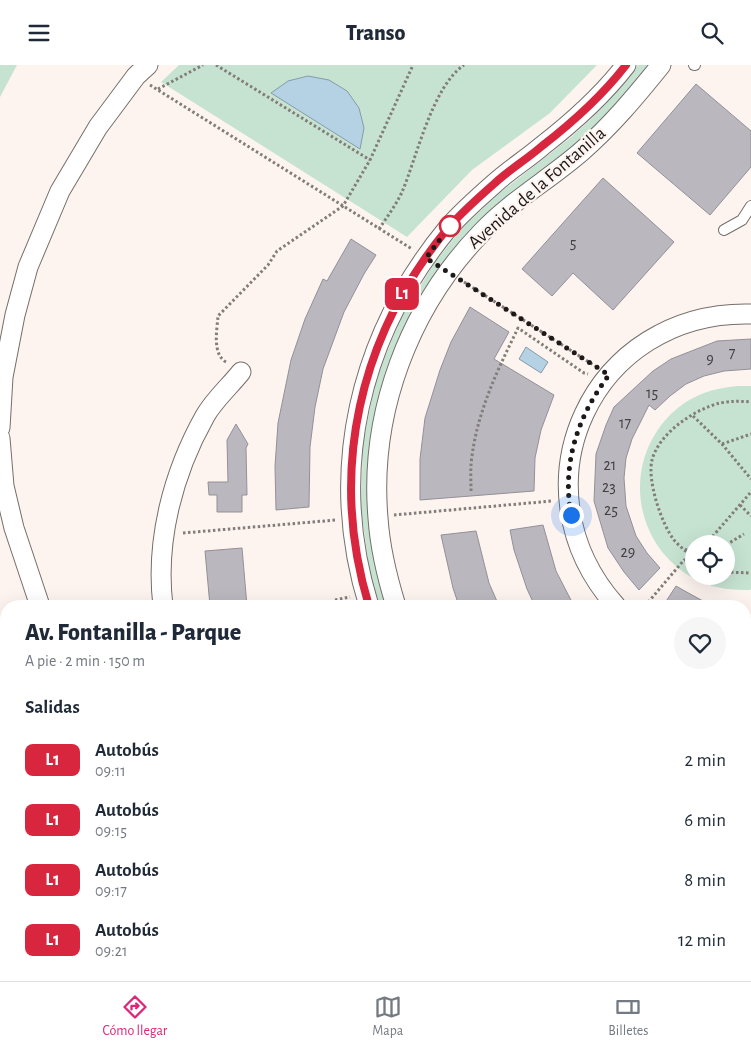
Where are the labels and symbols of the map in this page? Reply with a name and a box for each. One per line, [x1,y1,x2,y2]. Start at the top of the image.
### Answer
street label: Avenida de la Fontanilla [465,123,610,253]
unlabelled marker [439,215,461,237]
house number: 5 [570,235,576,251]
line badge: L1 [380,278,424,310]
house number: 7 [729,345,736,361]
house number: 9 [706,351,714,367]
house number: 15 [646,385,658,401]
house number: 17 [619,415,631,431]
house number: 21 [604,457,616,473]
house number: 23 [602,479,616,495]
house number: 25 [604,502,618,518]
your location [559,503,584,528]
house number: 29 [621,544,635,560]

